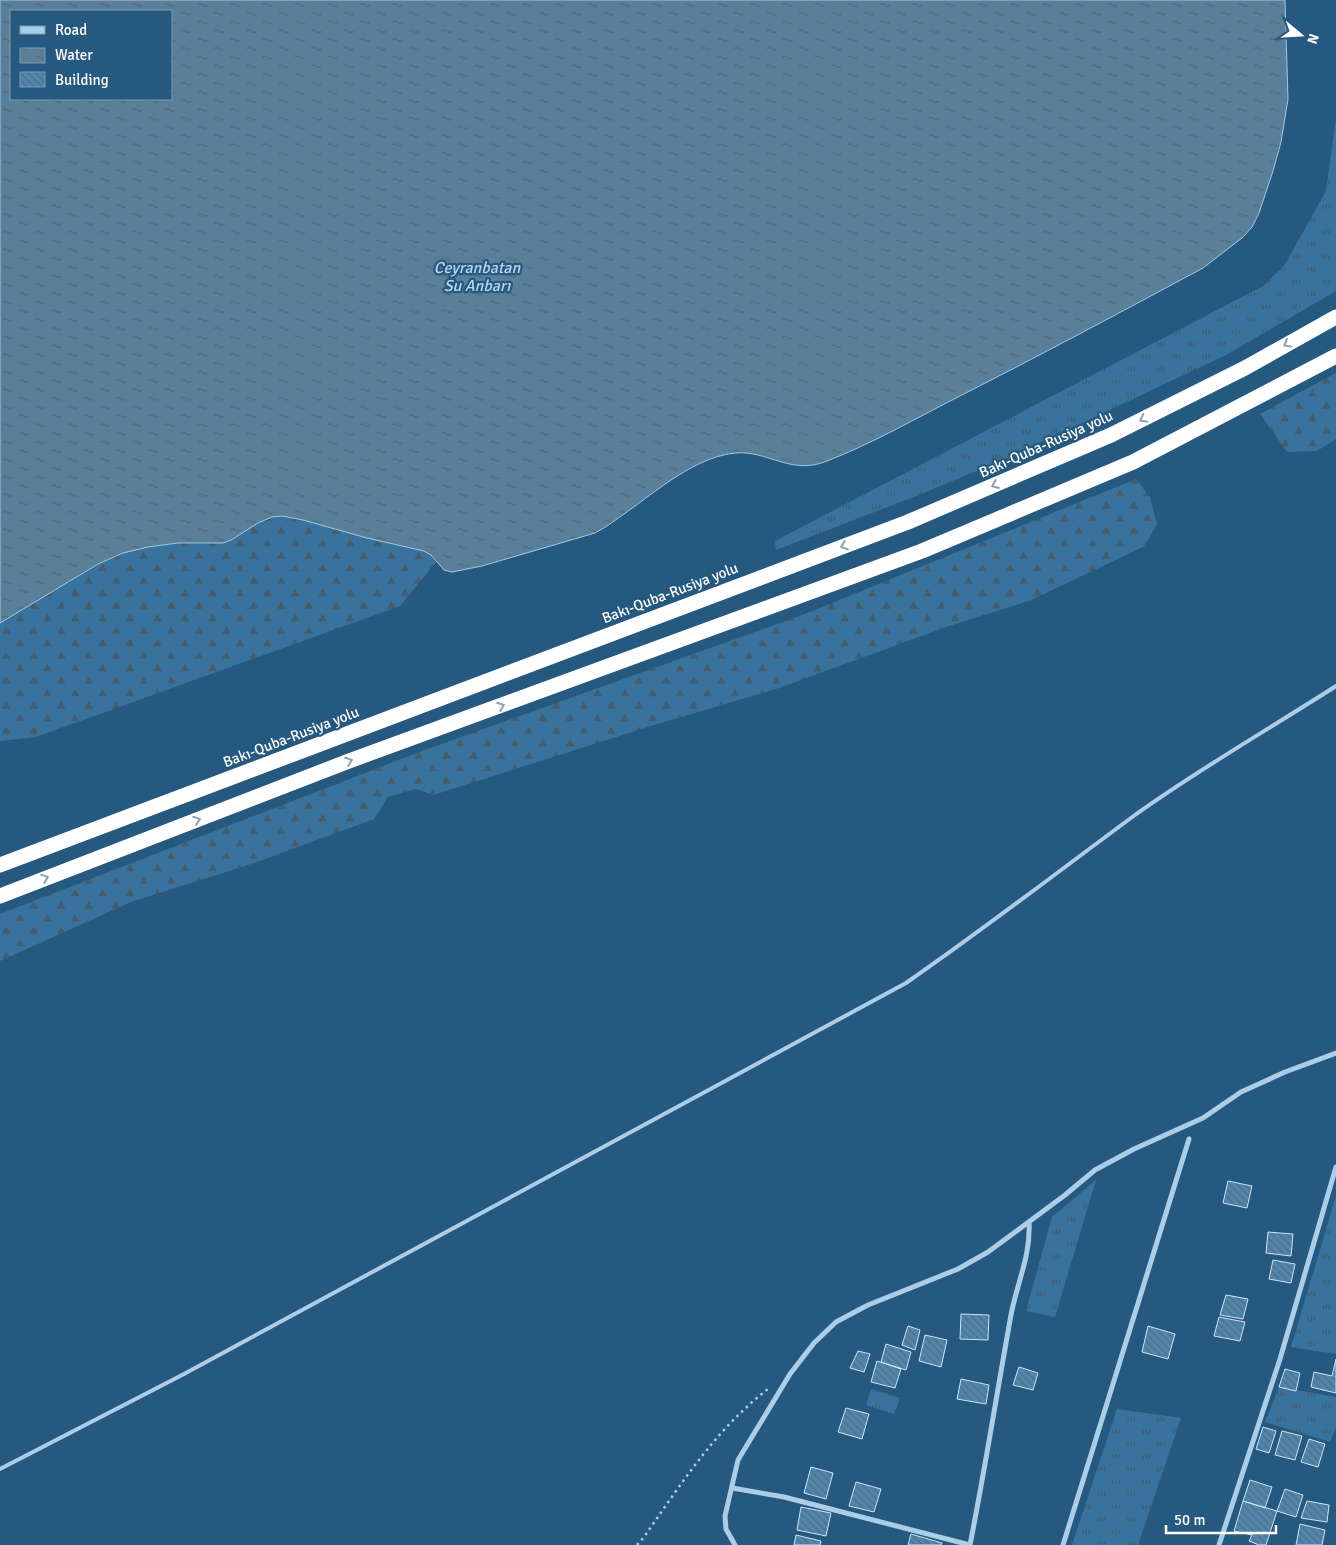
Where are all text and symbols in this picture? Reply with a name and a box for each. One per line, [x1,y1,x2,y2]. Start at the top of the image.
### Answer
legend [10,10,172,100]
north arrow [1276,10,1326,60]
text: Road [55,21,87,39]
text: N [1303,32,1322,46]
text: Water [55,46,93,64]
text: Building [55,71,109,89]
water label: Ceyranbatan Su Anbarı [434,258,521,296]
one-way arrow [1284,338,1293,348]
street label: Bakı-Quba-Rusiya yolu [976,406,1116,482]
one-way arrow [1139,413,1148,423]
one-way arrow [991,479,1000,490]
one-way arrow [840,540,849,550]
street label: Bakı-Quba-Rusiya yolu [599,559,741,627]
one-way arrow [497,702,505,712]
street label: Bakı-Quba-Rusiya yolu [220,703,362,771]
one-way arrow [344,757,353,767]
one-way arrow [192,816,201,826]
one-way arrow [41,874,49,884]
scale bar [1166,1502,1276,1534]
text: 50 m [1174,1511,1205,1529]

